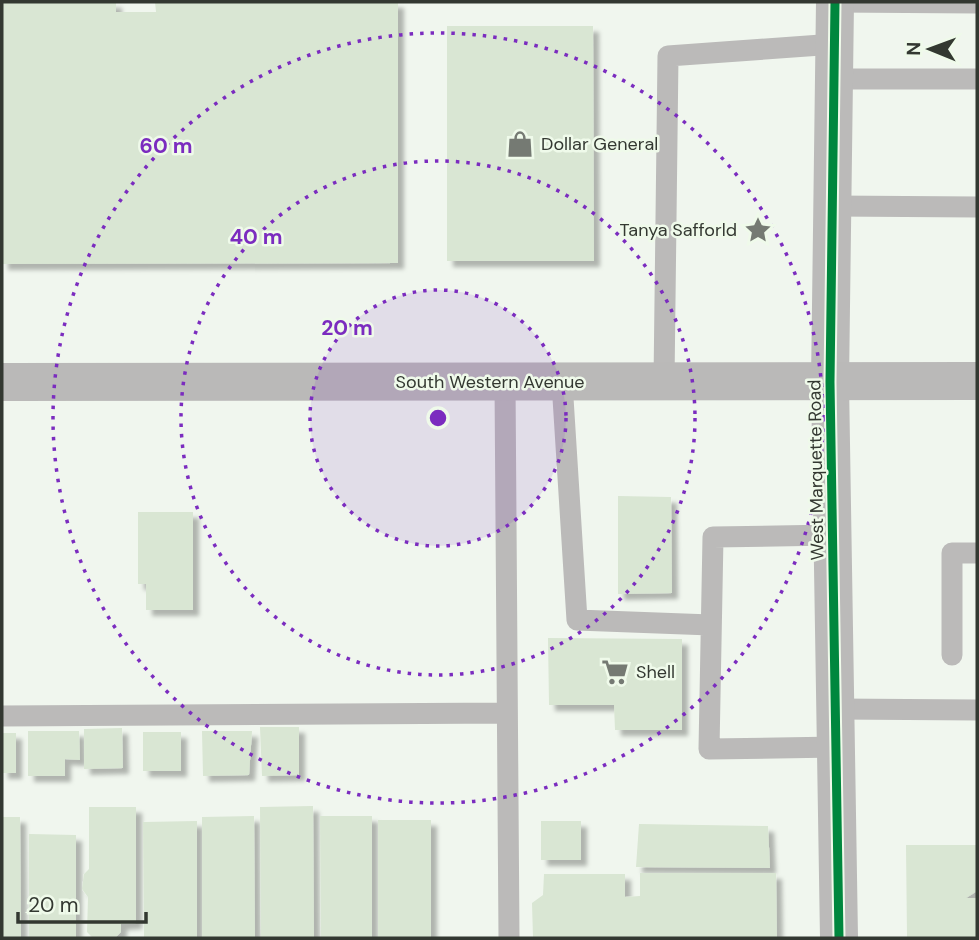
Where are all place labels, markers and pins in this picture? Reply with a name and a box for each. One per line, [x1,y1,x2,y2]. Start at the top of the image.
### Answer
shop icon: Dollar General [505,129,535,159]
place label: Dollar General [541,132,658,156]
place icon: Tanya Safforld [743,215,773,245]
place label: Tanya Safforld [620,218,737,242]
centre of rings [426,406,450,430]
supermarket icon: Shell [600,657,630,687]
place label: Shell [636,660,675,684]

